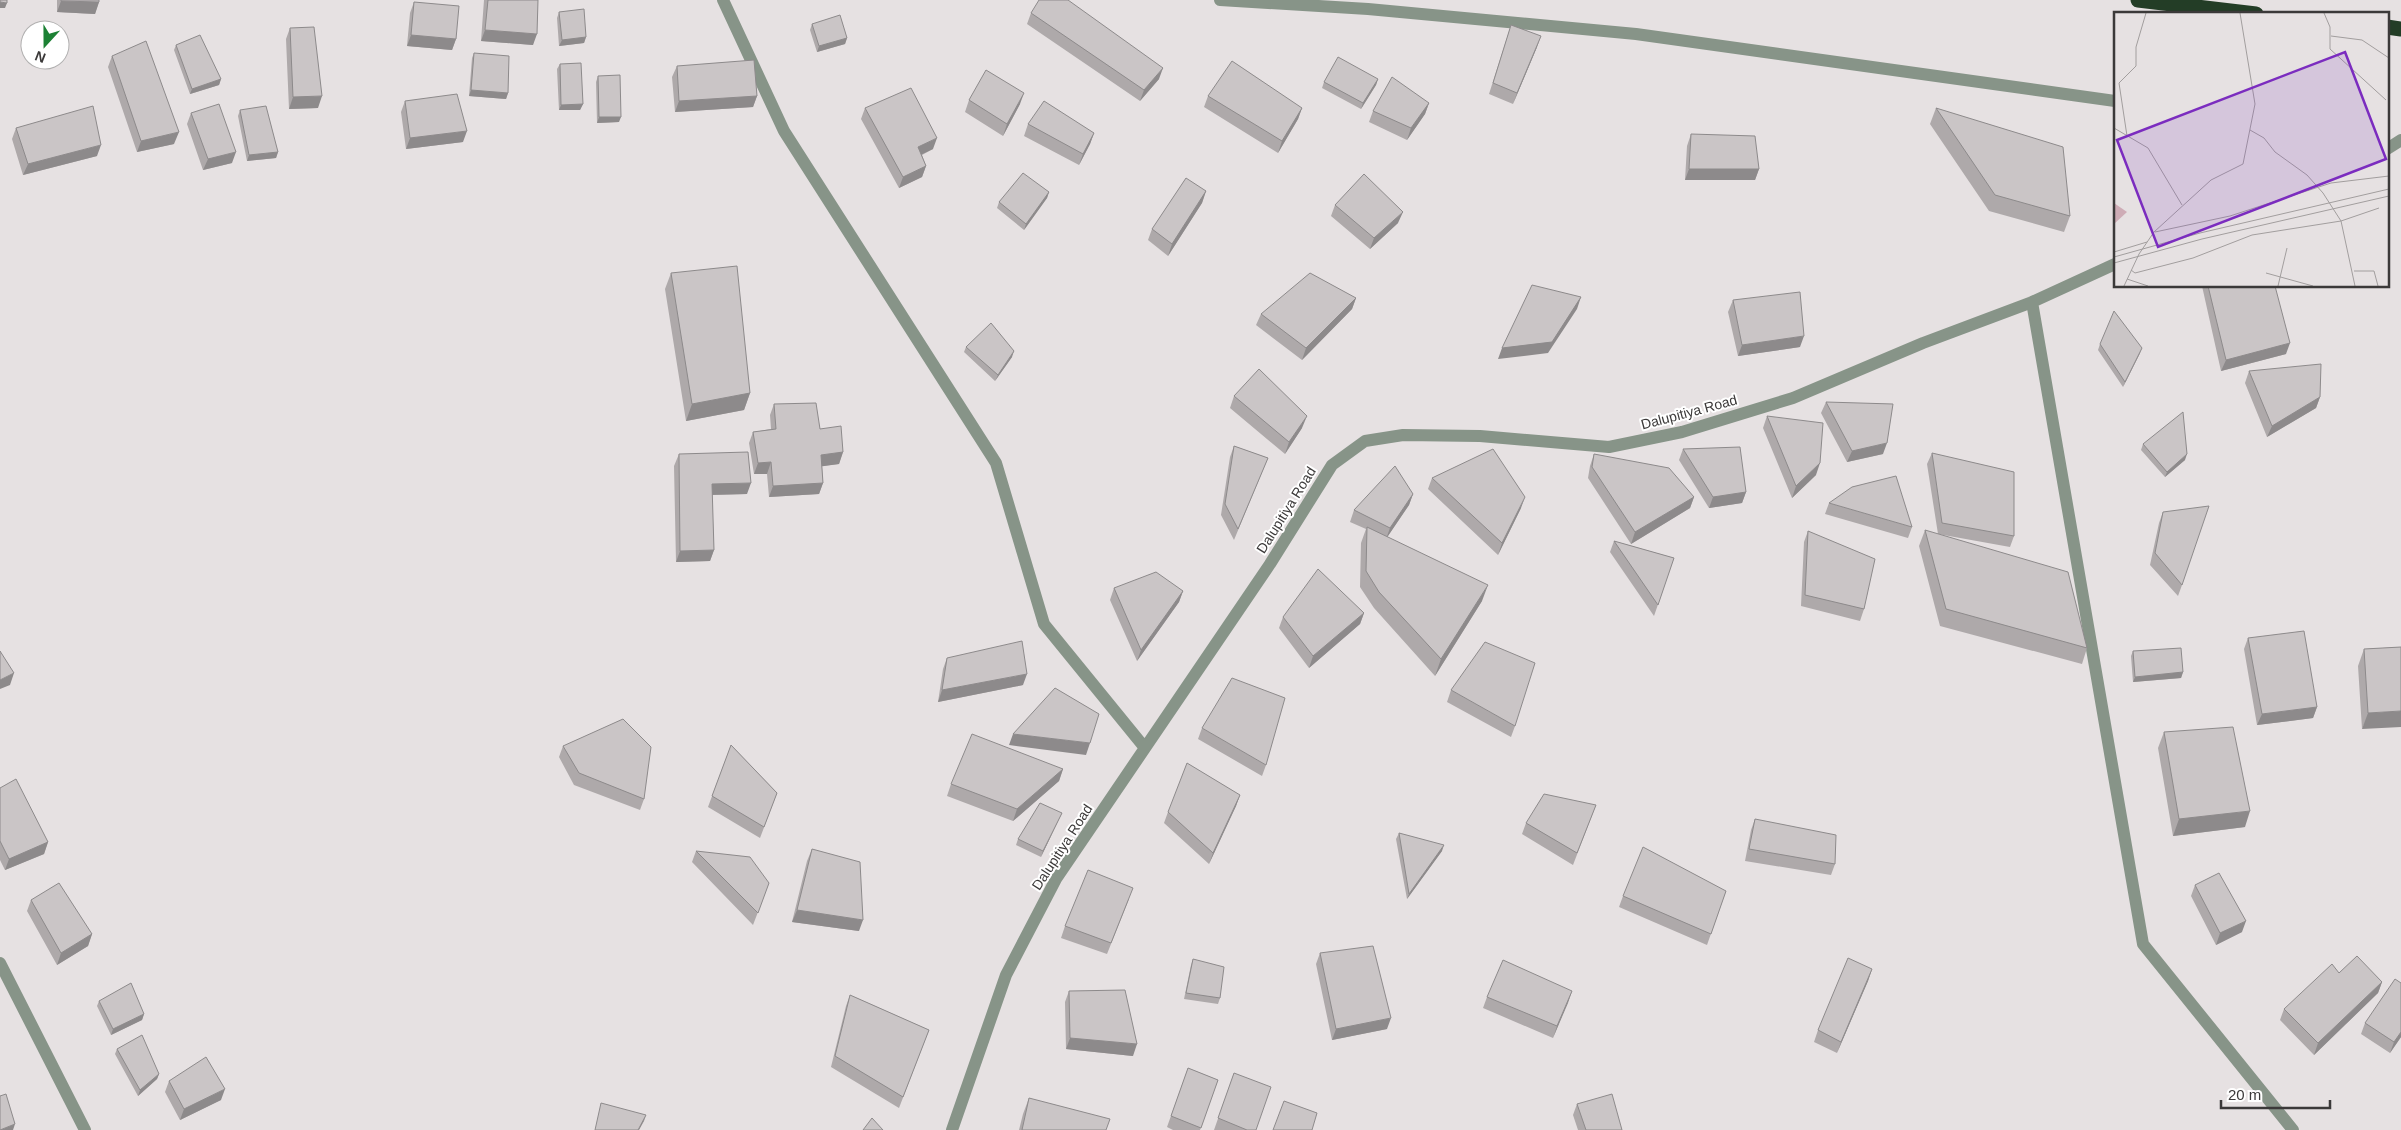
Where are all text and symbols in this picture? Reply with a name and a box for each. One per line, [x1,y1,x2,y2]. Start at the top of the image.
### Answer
inset map [2114,12,2388,288]
north arrow [20,20,70,70]
text: N [33,48,48,66]
street label: Dalupitiya Road [1639,391,1739,433]
street label: Dalupitiya Road [1253,464,1319,556]
street label: Dalupitiya Road [1028,801,1096,893]
scale bar [2221,1078,2330,1110]
text: 20 m [2228,1086,2261,1103]

